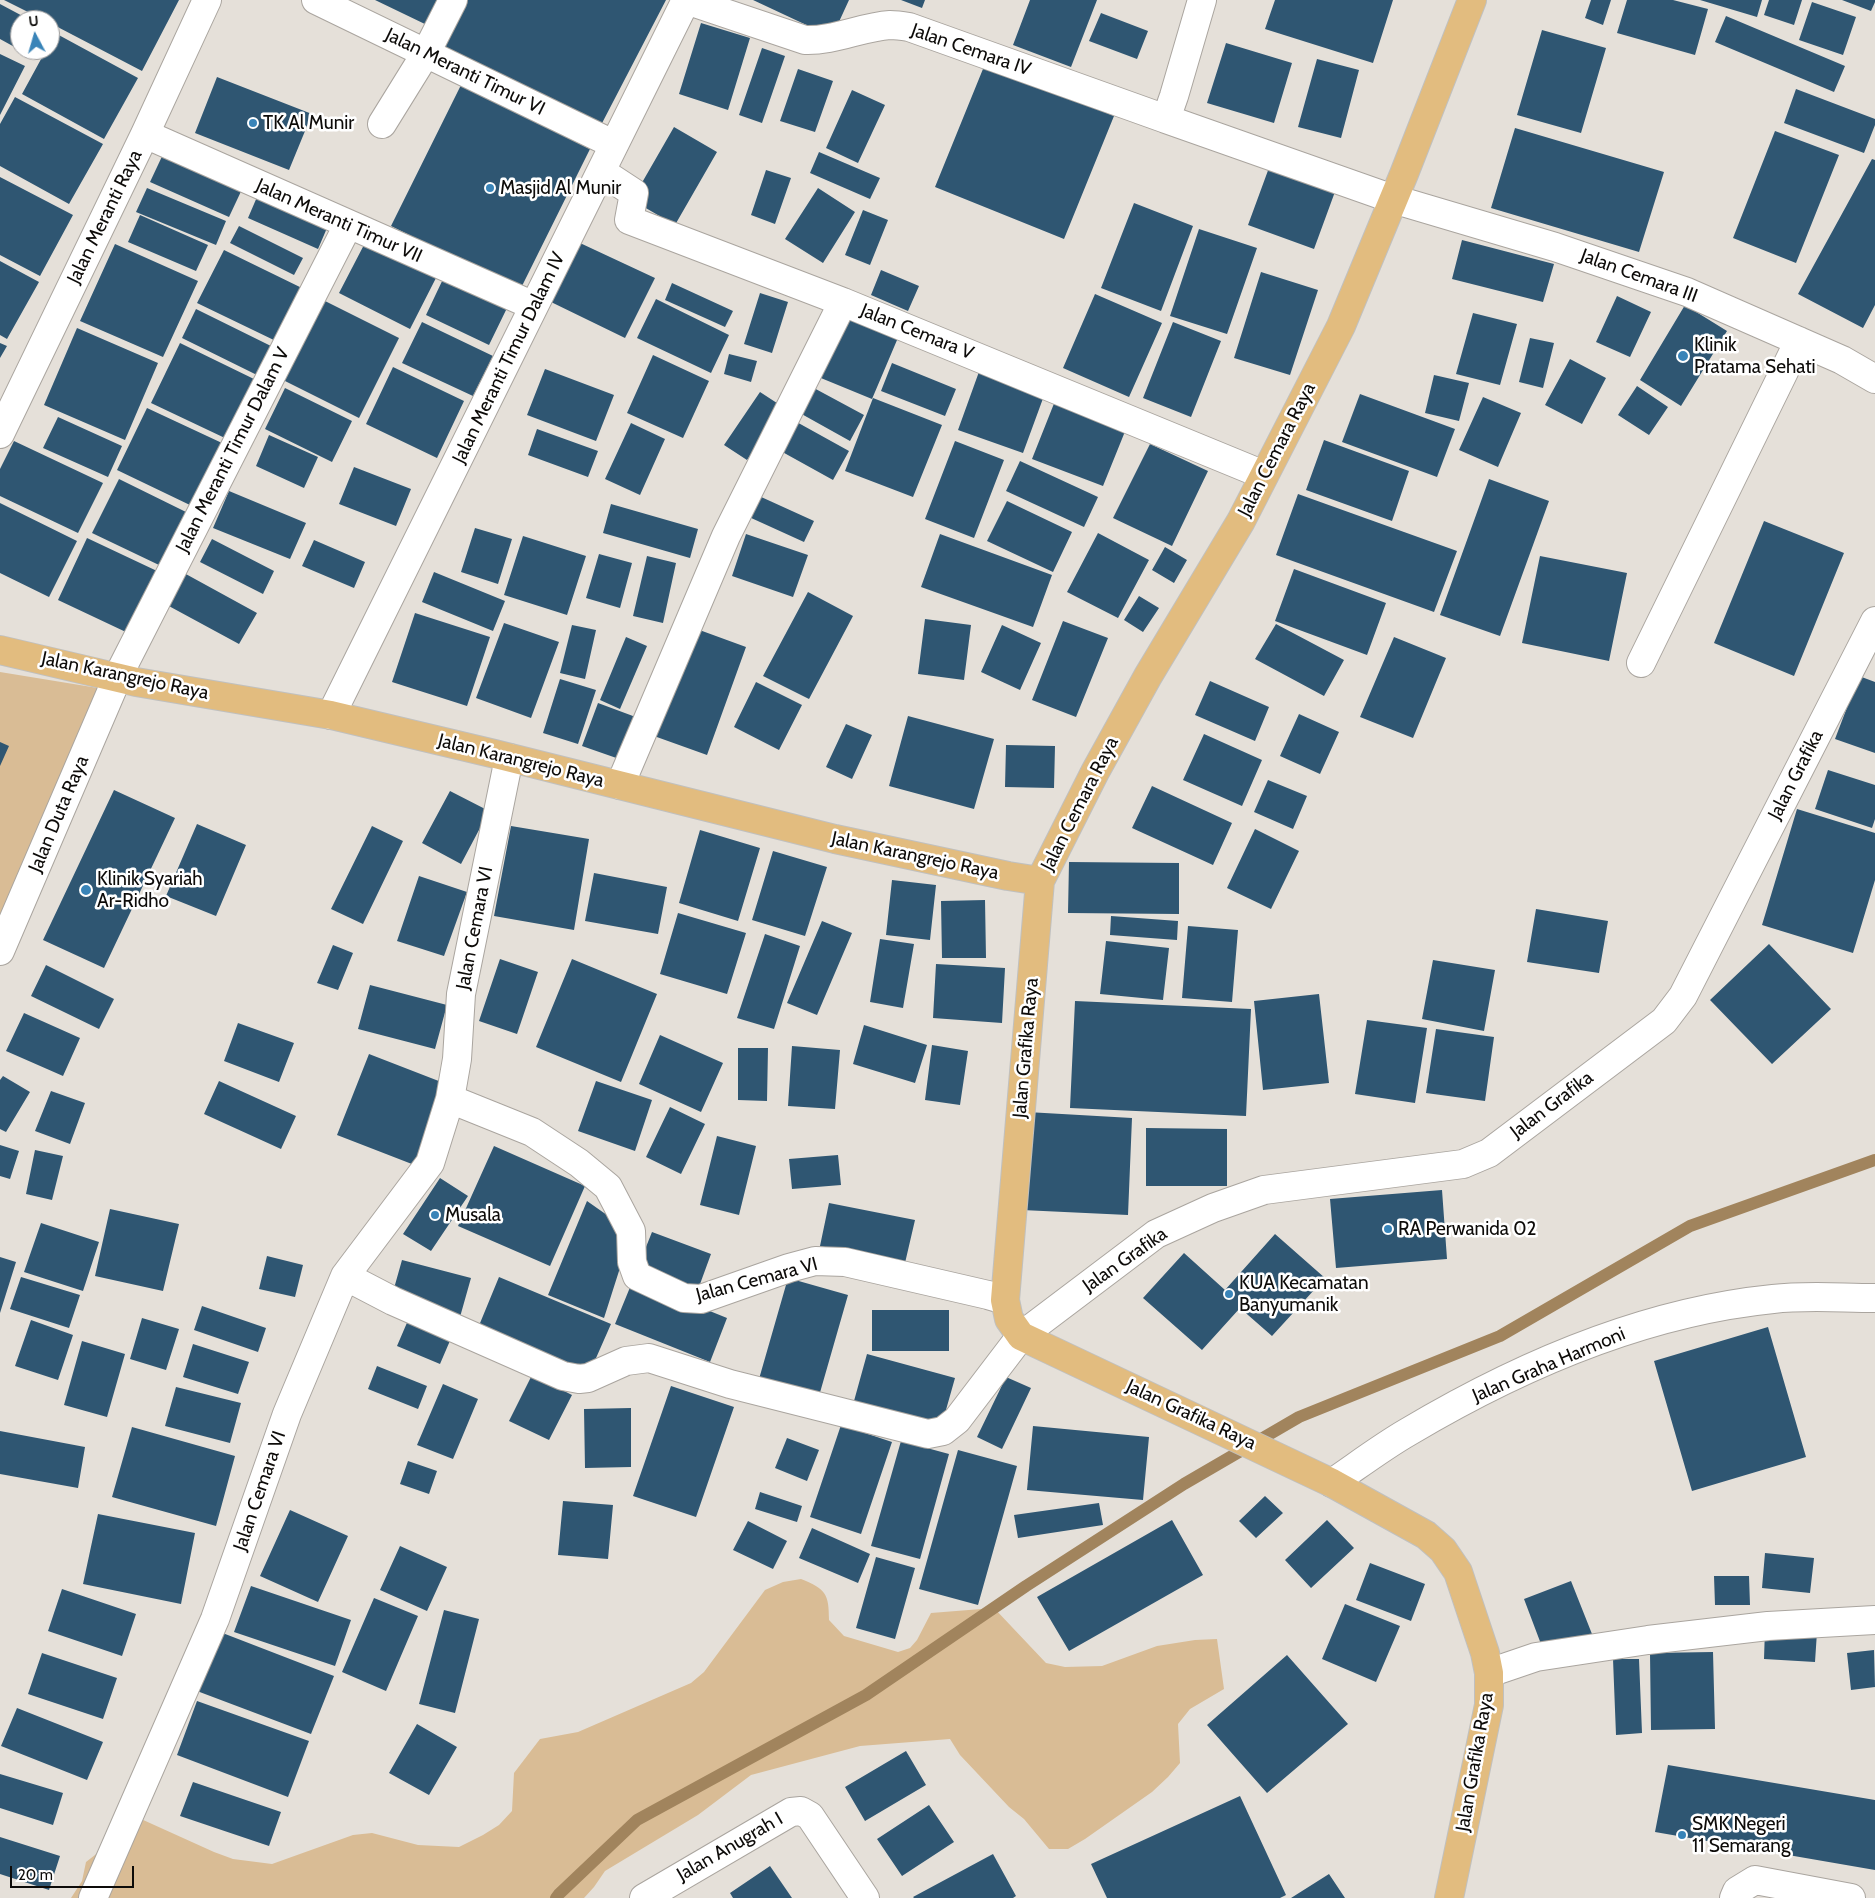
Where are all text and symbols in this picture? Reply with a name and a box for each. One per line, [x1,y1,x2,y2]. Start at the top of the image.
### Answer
north arrow [10,10,60,60]
text: U [28,12,39,31]
street label: Jalan Cemara IV [908,19,1034,81]
street label: Jalan Meranti Timur VI [381,23,549,121]
place label: TK Al Munir [263,112,354,134]
marker: TK Al Munir [247,117,259,129]
street label: Jalan Meranti Raya [63,146,147,288]
street label: Jalan Meranti Timur VII [252,174,426,268]
place label: Masjid Al Munir [500,177,621,199]
marker: Masjid Al Munir [484,182,496,194]
street label: Jalan Cemara III [1577,244,1701,308]
street label: Jalan Meranti Timur Dalam IV [448,249,570,467]
street label: Jalan Cemara V [857,299,977,365]
place label: Klinik Pratama Sehati [1694,334,1816,378]
street label: Jalan Meranti Timur Dalam V [171,344,295,556]
marker: Klinik Pratama Sehati [1676,349,1690,363]
street label: Jalan Cemara Raya [1233,379,1321,521]
street label: Jalan Karangrejo Raya [39,647,211,705]
street label: Jalan Grafika [1764,726,1828,824]
street label: Jalan Karangrejo Raya [436,729,606,793]
street label: Jalan Cemara Raya [1036,733,1124,875]
street label: Jalan Duta Raya [24,752,94,876]
street label: Jalan Karangrejo Raya [829,827,1001,885]
street label: Jalan Cemara VI [452,865,498,991]
place label: Klinik Syariah Ar-Ridho [97,868,203,912]
marker: Klinik Syariah Ar-Ridho [79,883,93,897]
street label: Jalan Grafika Raya [1009,977,1043,1119]
street label: Jalan Grafika [1506,1067,1598,1143]
place label: Musala [445,1204,501,1226]
marker: Musala [429,1209,441,1221]
place label: RA Perwanida 02 [1398,1218,1536,1240]
street label: Jalan Grafika [1078,1223,1172,1297]
marker: RA Perwanida 02 [1382,1223,1394,1235]
street label: Jalan Cemara VI [694,1253,820,1307]
place label: KUA Kecamatan Banyumanik [1239,1272,1369,1316]
marker: KUA Kecamatan Banyumanik [1223,1288,1235,1300]
street label: Jalan Graha Harmoni [1469,1323,1629,1407]
street label: Jalan Grafika Raya [1122,1375,1260,1455]
street label: Jalan Cemara VI [229,1428,291,1554]
street label: Jalan Grafika Raya [1452,1691,1498,1833]
street label: Jalan Anugrah I [673,1808,787,1886]
place label: SMK Negeri 11 Semarang [1692,1813,1790,1857]
marker: SMK Negeri 11 Semarang [1676,1829,1688,1841]
scale bar [12,1856,136,1888]
text: 20 m [18,1866,53,1884]

